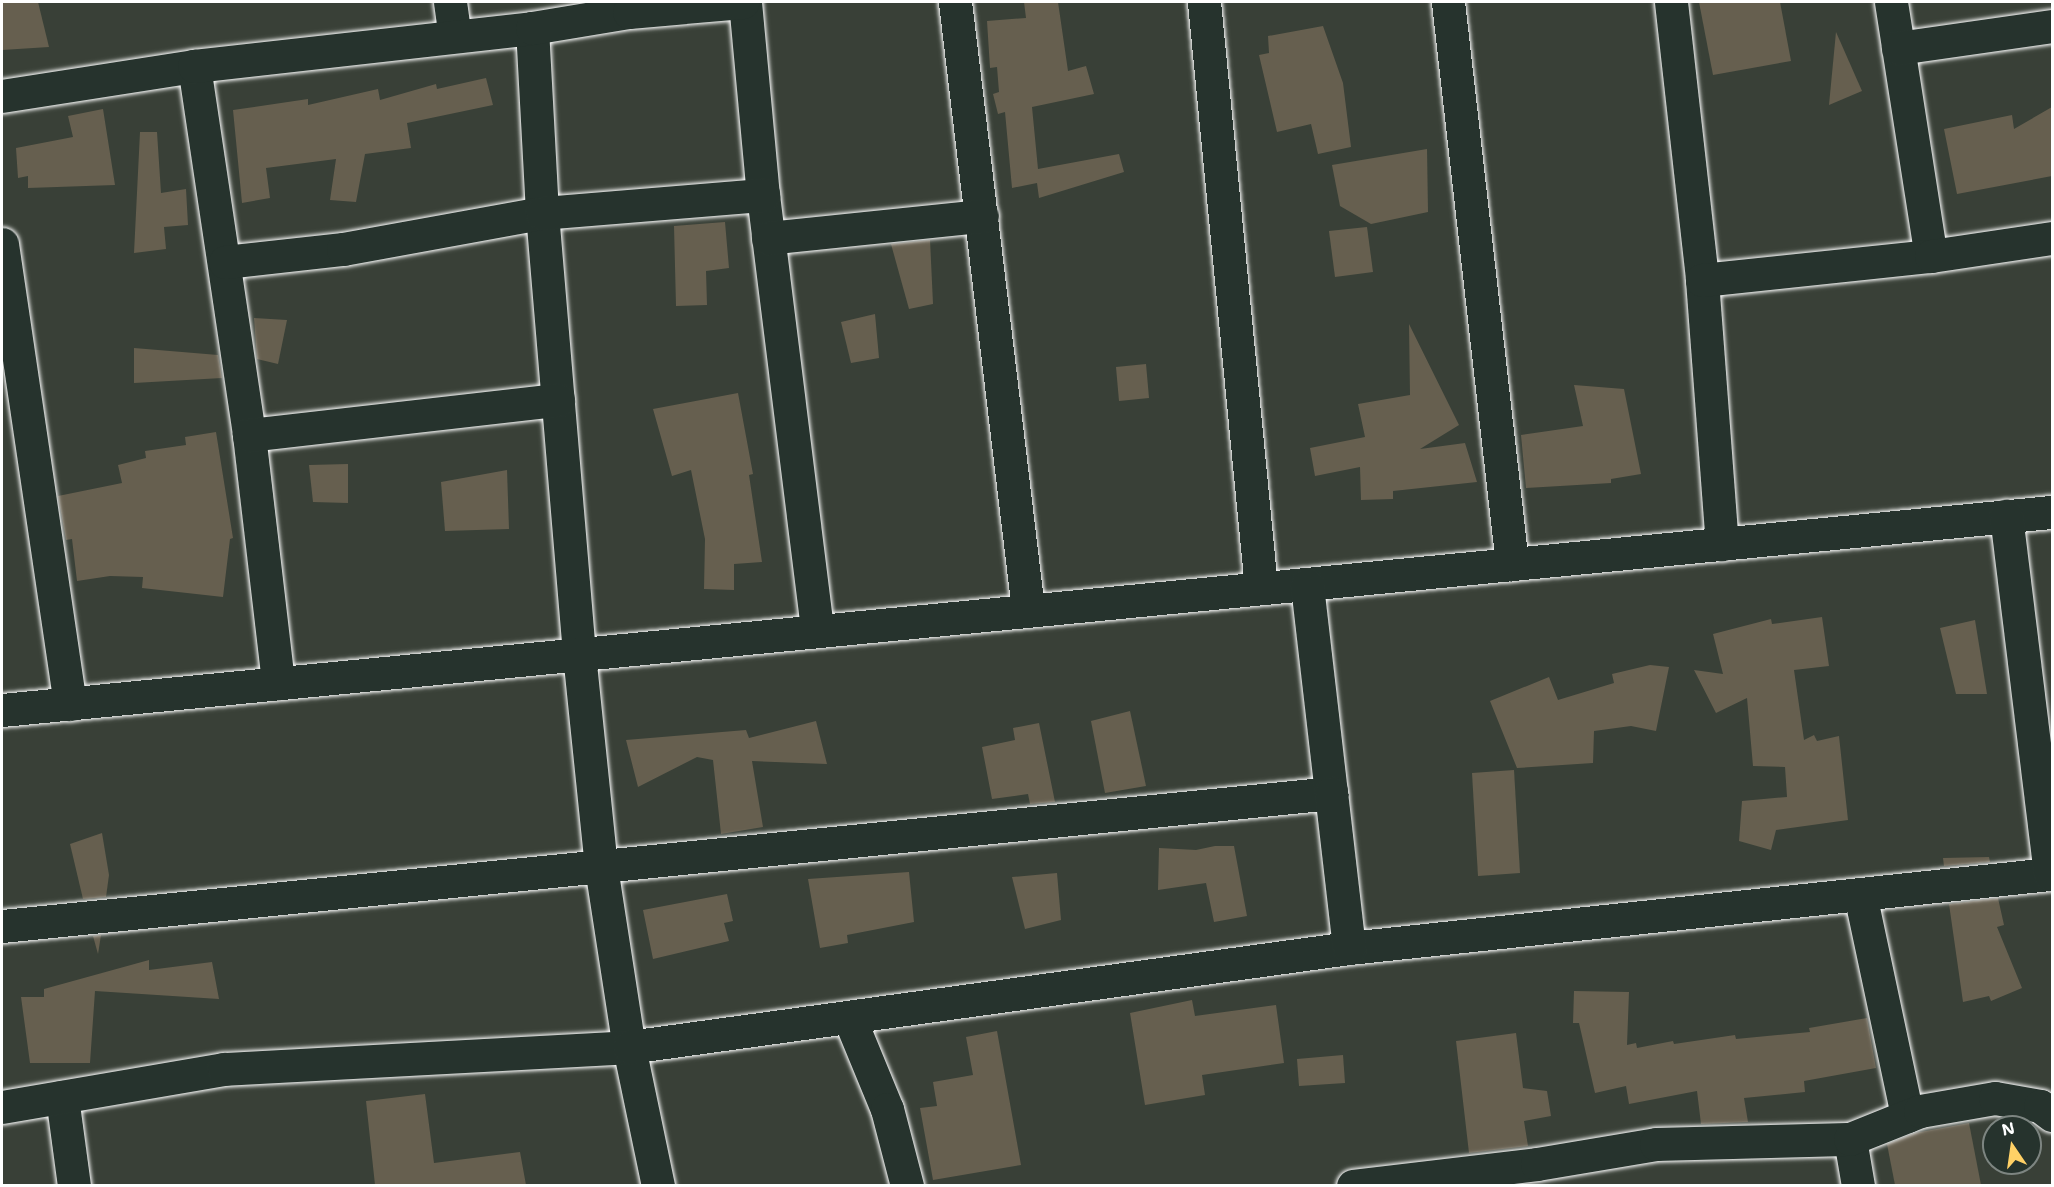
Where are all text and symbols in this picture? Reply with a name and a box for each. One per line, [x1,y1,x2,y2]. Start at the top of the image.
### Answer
north arrow [1982,1115,2042,1175]
text: N [2000,1117,2017,1141]

